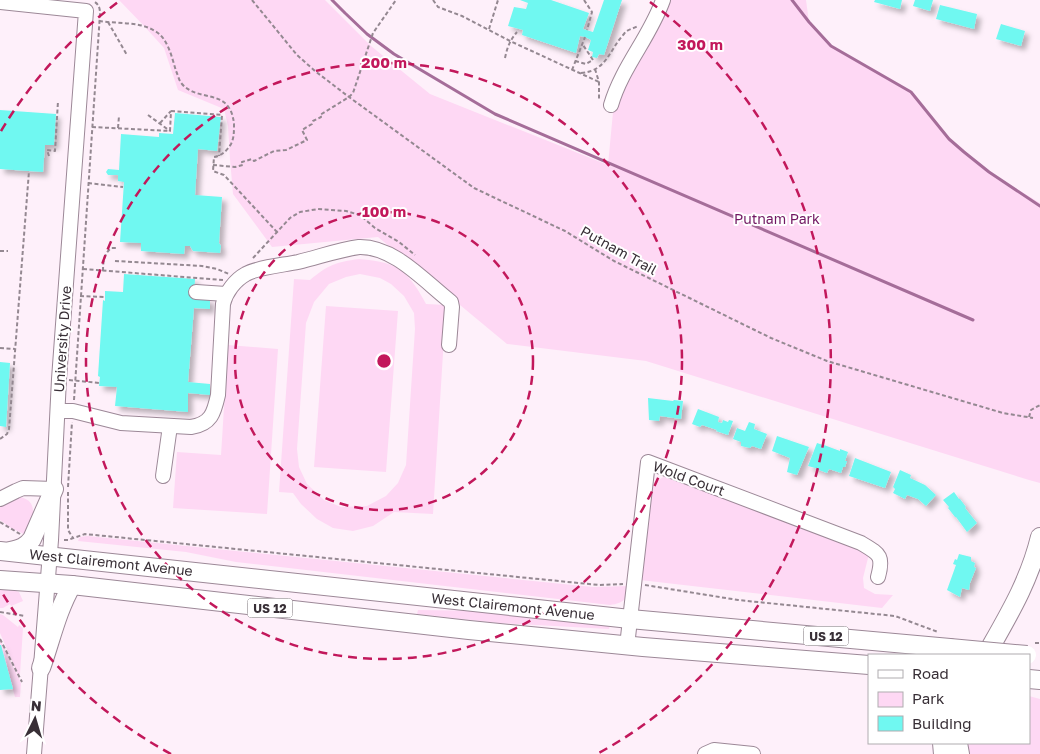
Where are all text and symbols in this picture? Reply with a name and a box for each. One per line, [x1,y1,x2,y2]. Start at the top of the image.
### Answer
text: 300 m [677,35,723,53]
text: 200 m [361,53,407,71]
text: 100 m [362,202,406,220]
park label: Putnam Park [734,210,820,227]
street label: Putnam Trail [578,222,660,278]
street label: University Drive [50,285,74,393]
centre of rings [375,352,393,370]
street label: Wold Court [651,457,727,499]
street label: West Clairemont Avenue [28,545,194,579]
street label: West Clairemont Avenue [430,589,596,623]
road number: US 12 [248,598,292,618]
road number: US 12 [804,626,848,646]
legend [868,654,1030,744]
text: Road [912,664,949,682]
text: Park [912,689,945,707]
north arrow [10,694,60,744]
text: N [30,697,42,714]
text: Building [912,714,972,732]

